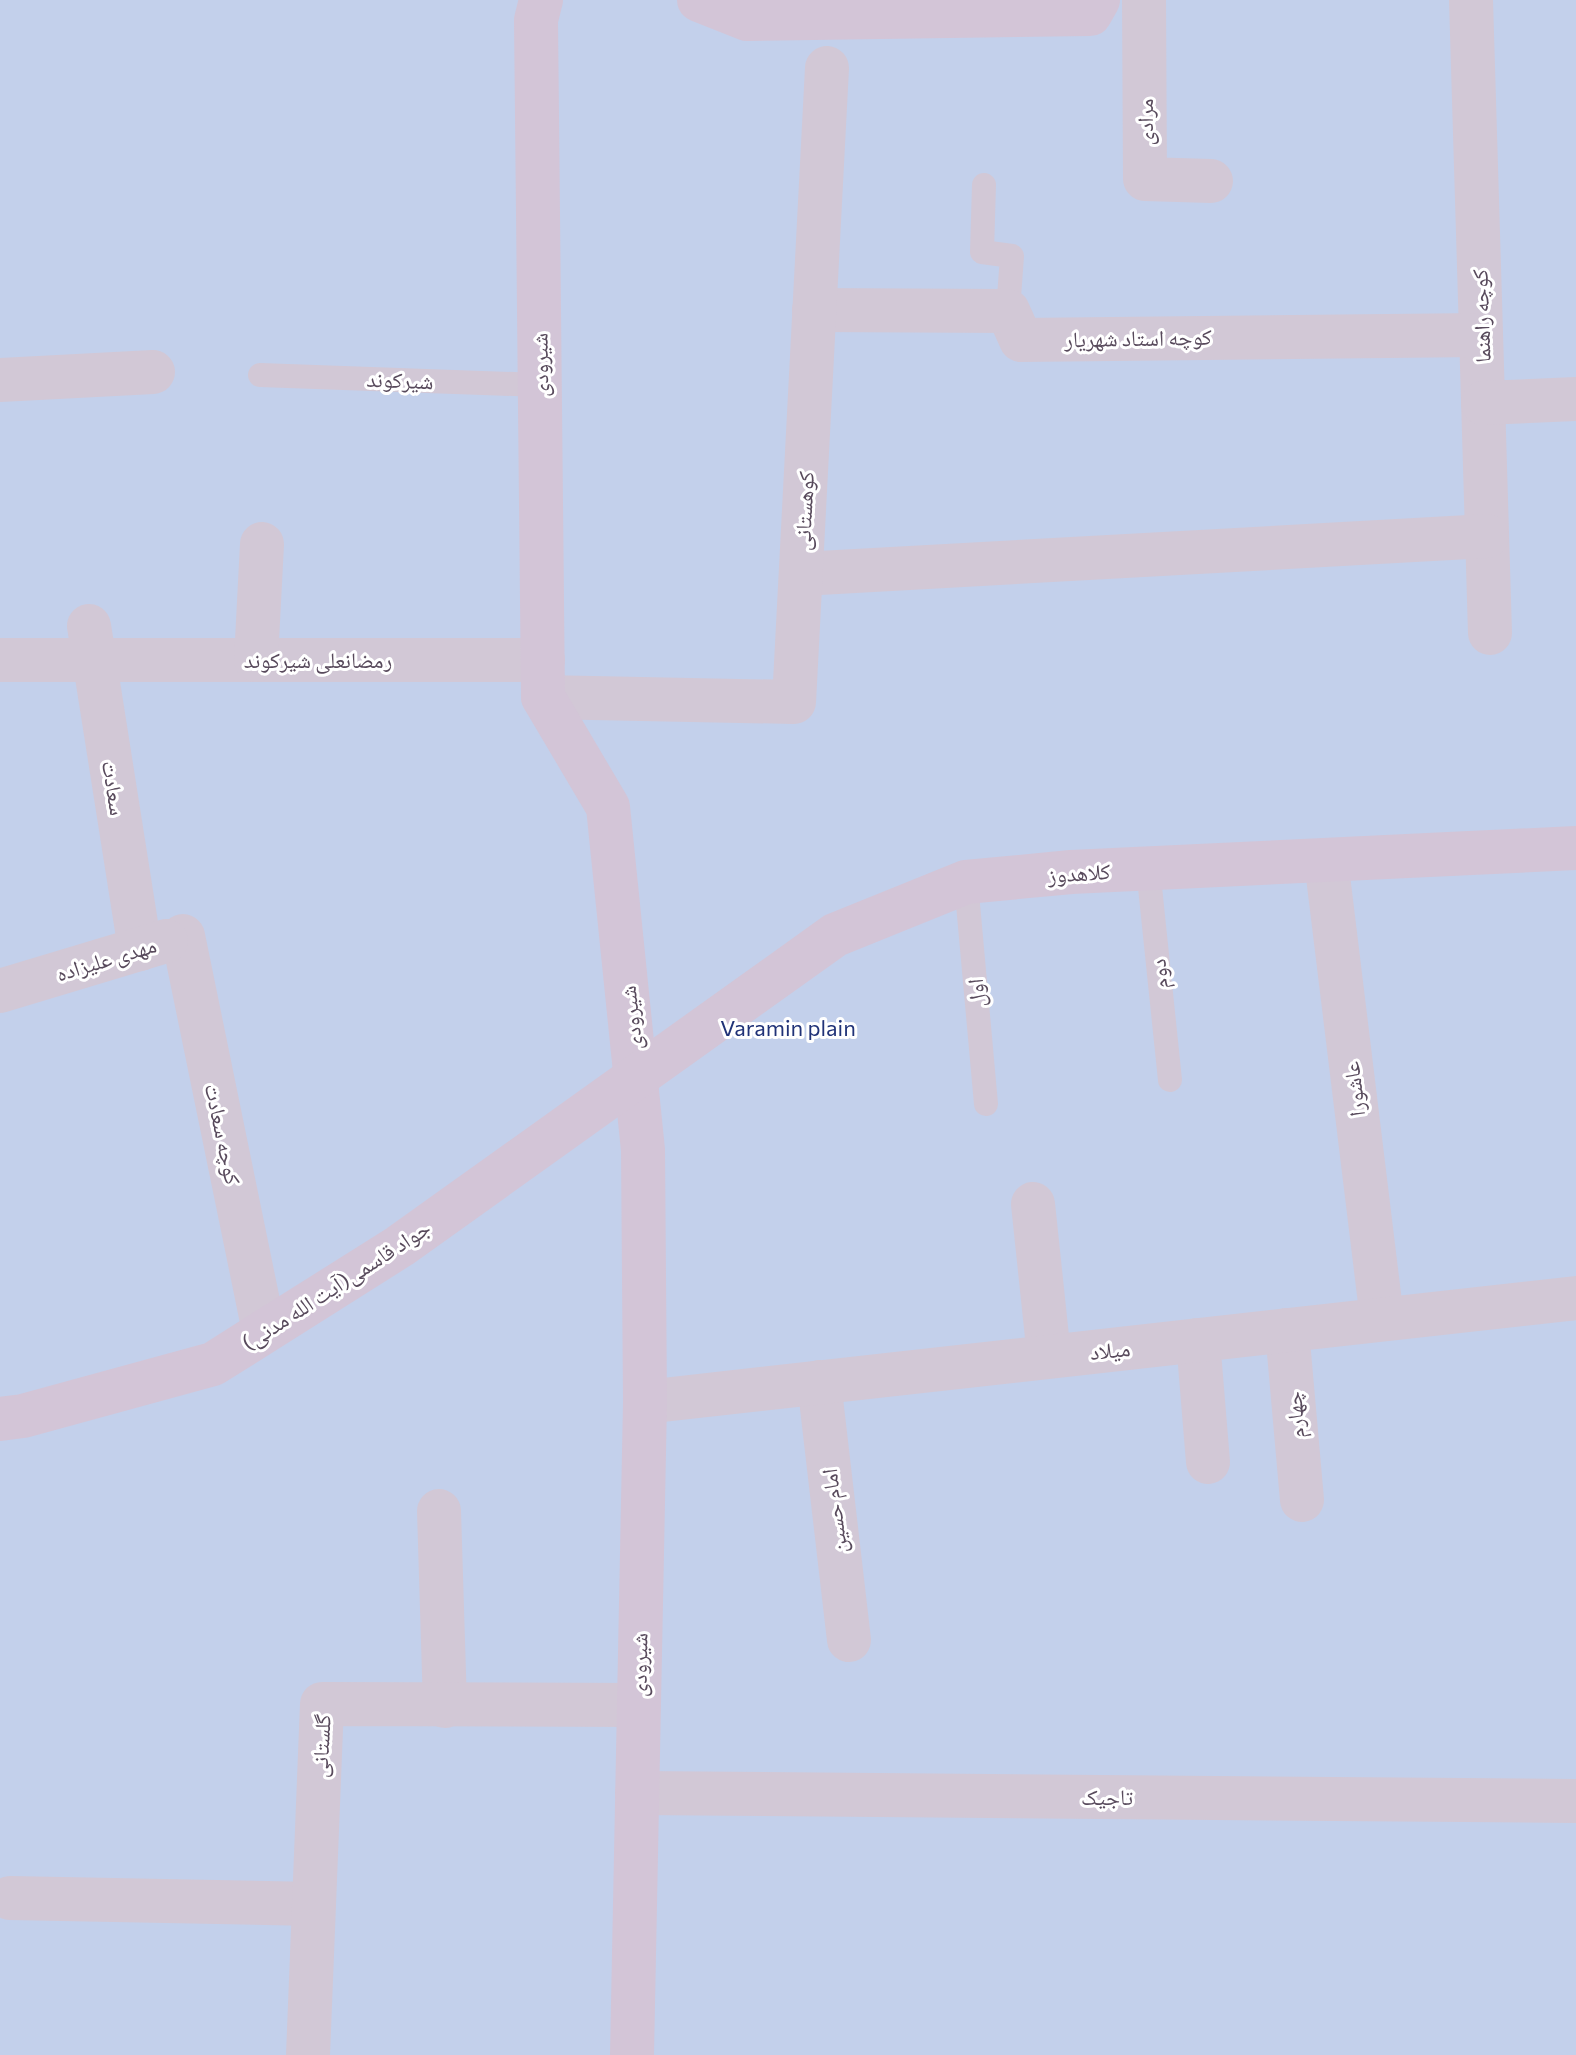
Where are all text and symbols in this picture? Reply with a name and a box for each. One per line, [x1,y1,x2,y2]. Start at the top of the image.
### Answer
street label: مرادی [1131,99,1159,145]
street label: کوچه راهنما [1465,269,1496,363]
street label: کوچه استاد شهریار [1063,323,1212,353]
street label: شیرودی [525,333,555,397]
street label: شیرکوند [366,365,434,394]
street label: کوهستانی [788,470,820,552]
street label: رمضانعلی شیرکوند [244,646,392,674]
street label: سعادت [97,759,132,817]
street label: کلاهدوز [1046,857,1111,888]
street label: مهدی علیزاده [53,931,159,987]
street label: دوم [1143,957,1175,990]
street label: اول [961,978,991,1008]
street label: شیرودی [614,985,648,1051]
park label: Varamin plain [720,1014,856,1041]
street label: عاشورا [1337,1060,1370,1118]
street label: کوچه سعادت [199,1081,247,1187]
street label: جواد قاسمی(آیت الله مدنی) [236,1214,436,1356]
street label: میلاد [1088,1334,1131,1365]
street label: چهارم [1279,1390,1312,1440]
street label: امام حسین [815,1467,854,1555]
street label: شیرودی [624,1633,654,1697]
street label: گلستانی [305,1713,337,1779]
street label: تاجیک [1081,1783,1134,1810]

